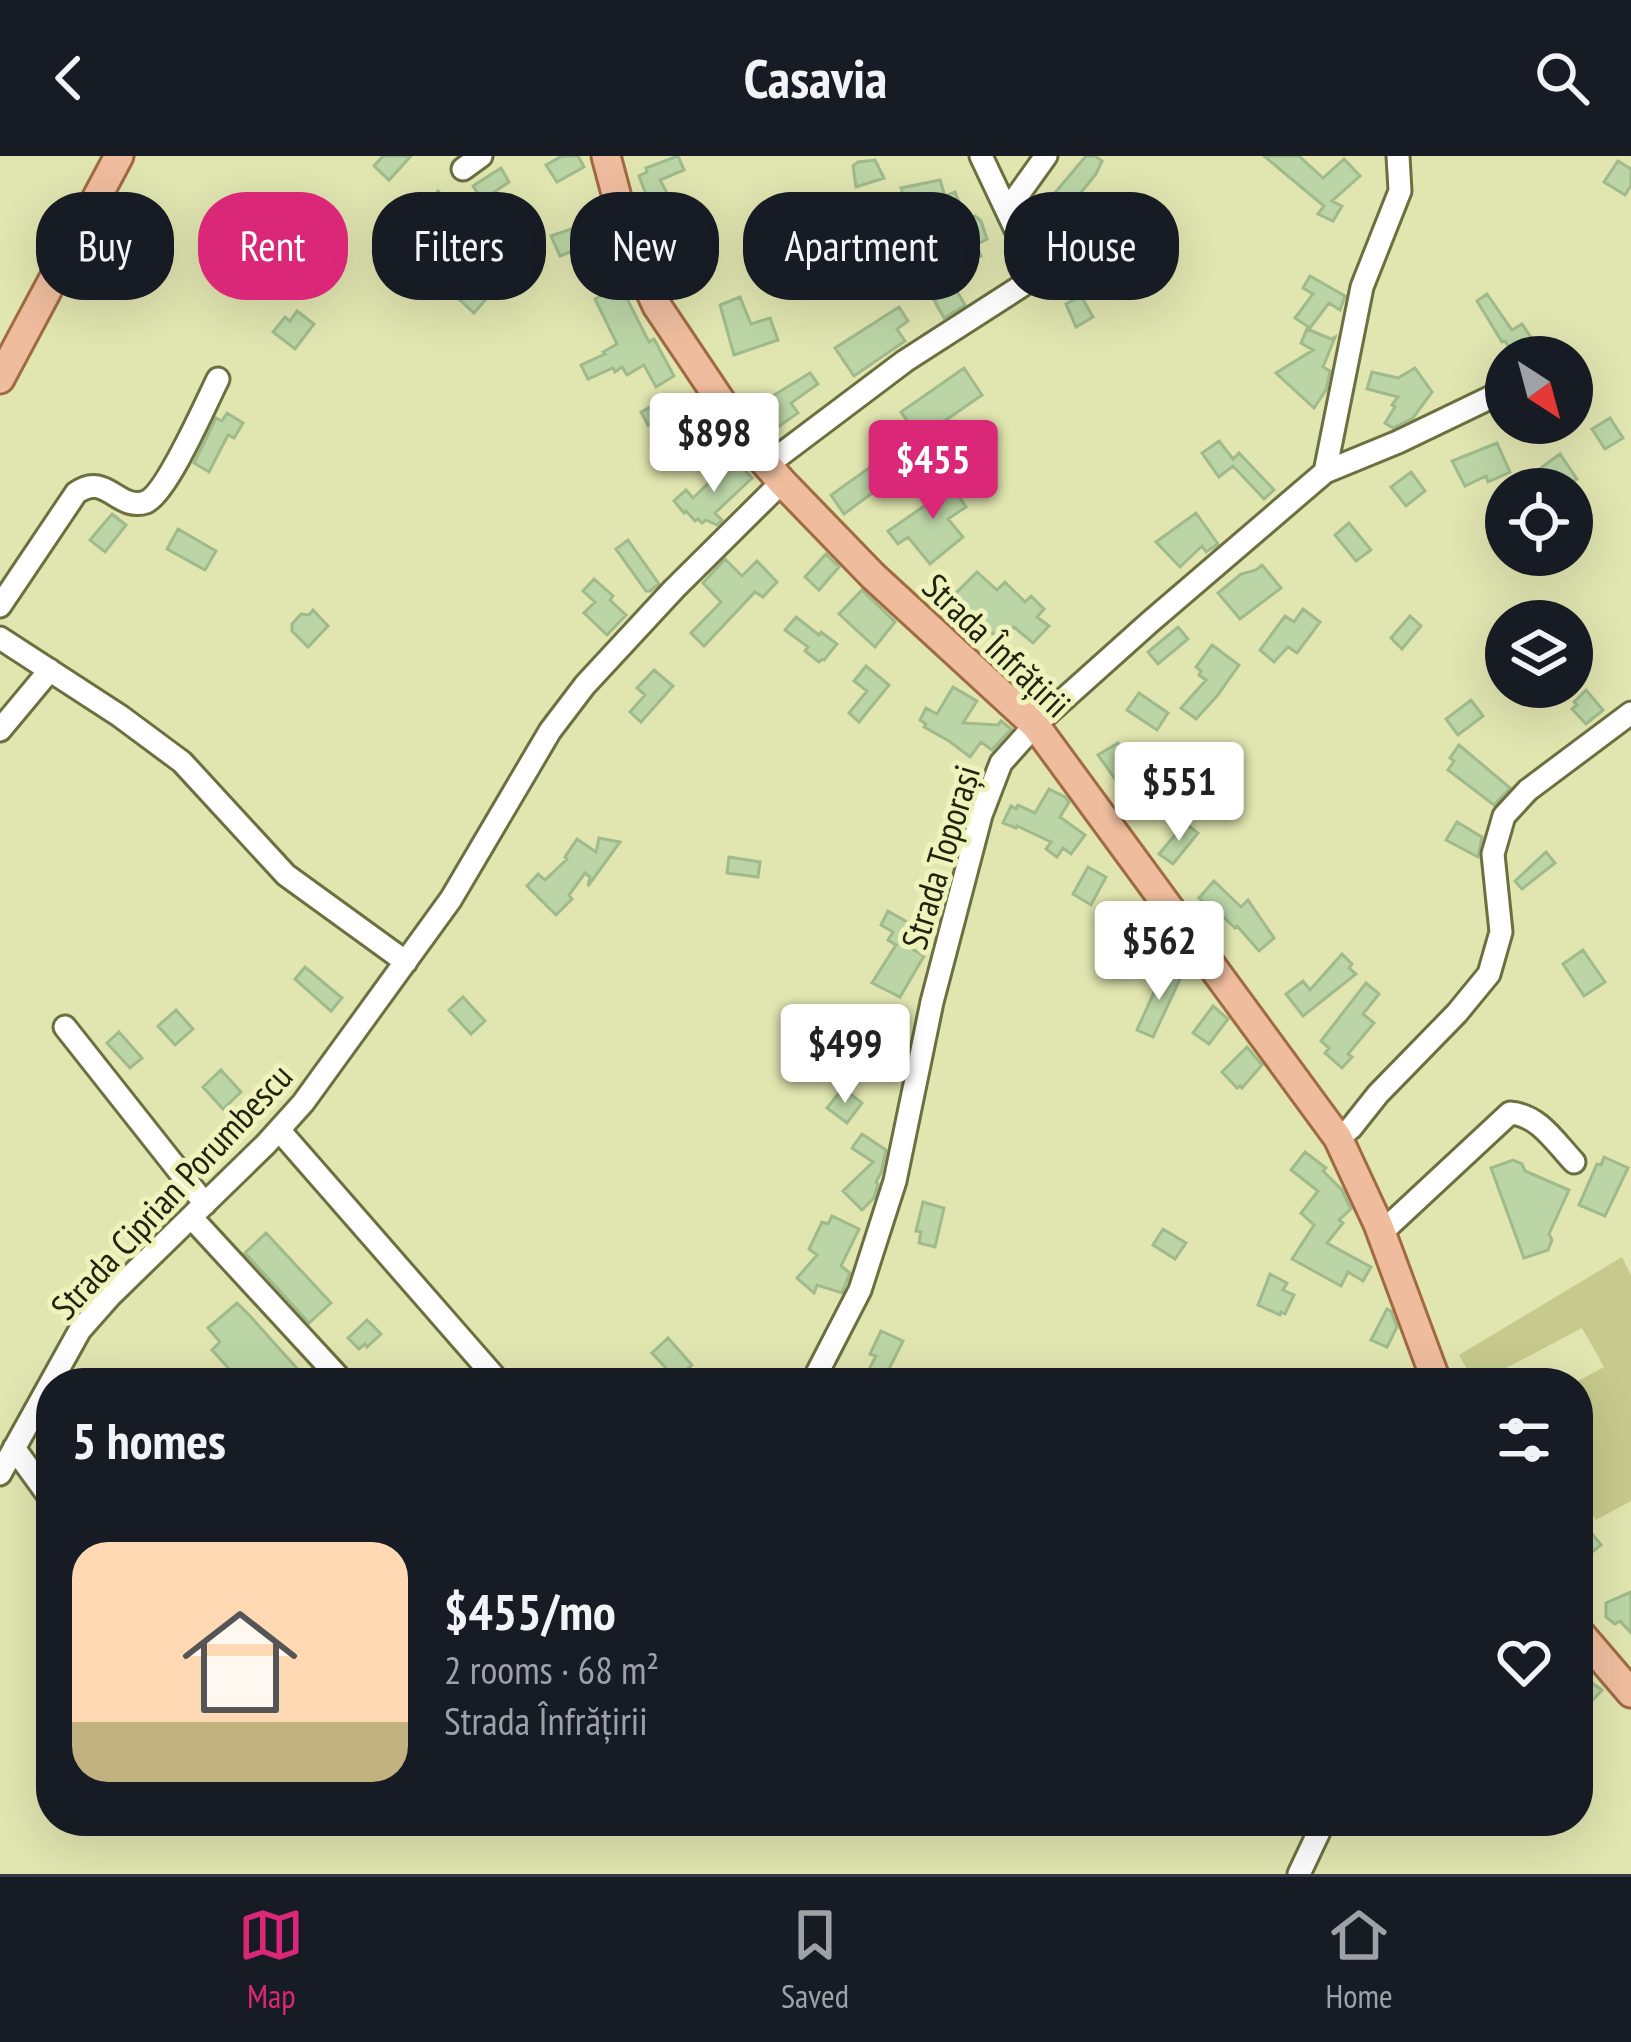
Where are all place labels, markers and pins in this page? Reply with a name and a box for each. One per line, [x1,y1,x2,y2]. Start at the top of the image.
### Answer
pin: $898 [643,393,785,495]
pin: $455 [862,420,1004,522]
pin: $551 [1108,742,1250,844]
pin: $562 [1088,901,1230,1003]
pin: $499 [774,1004,916,1106]

